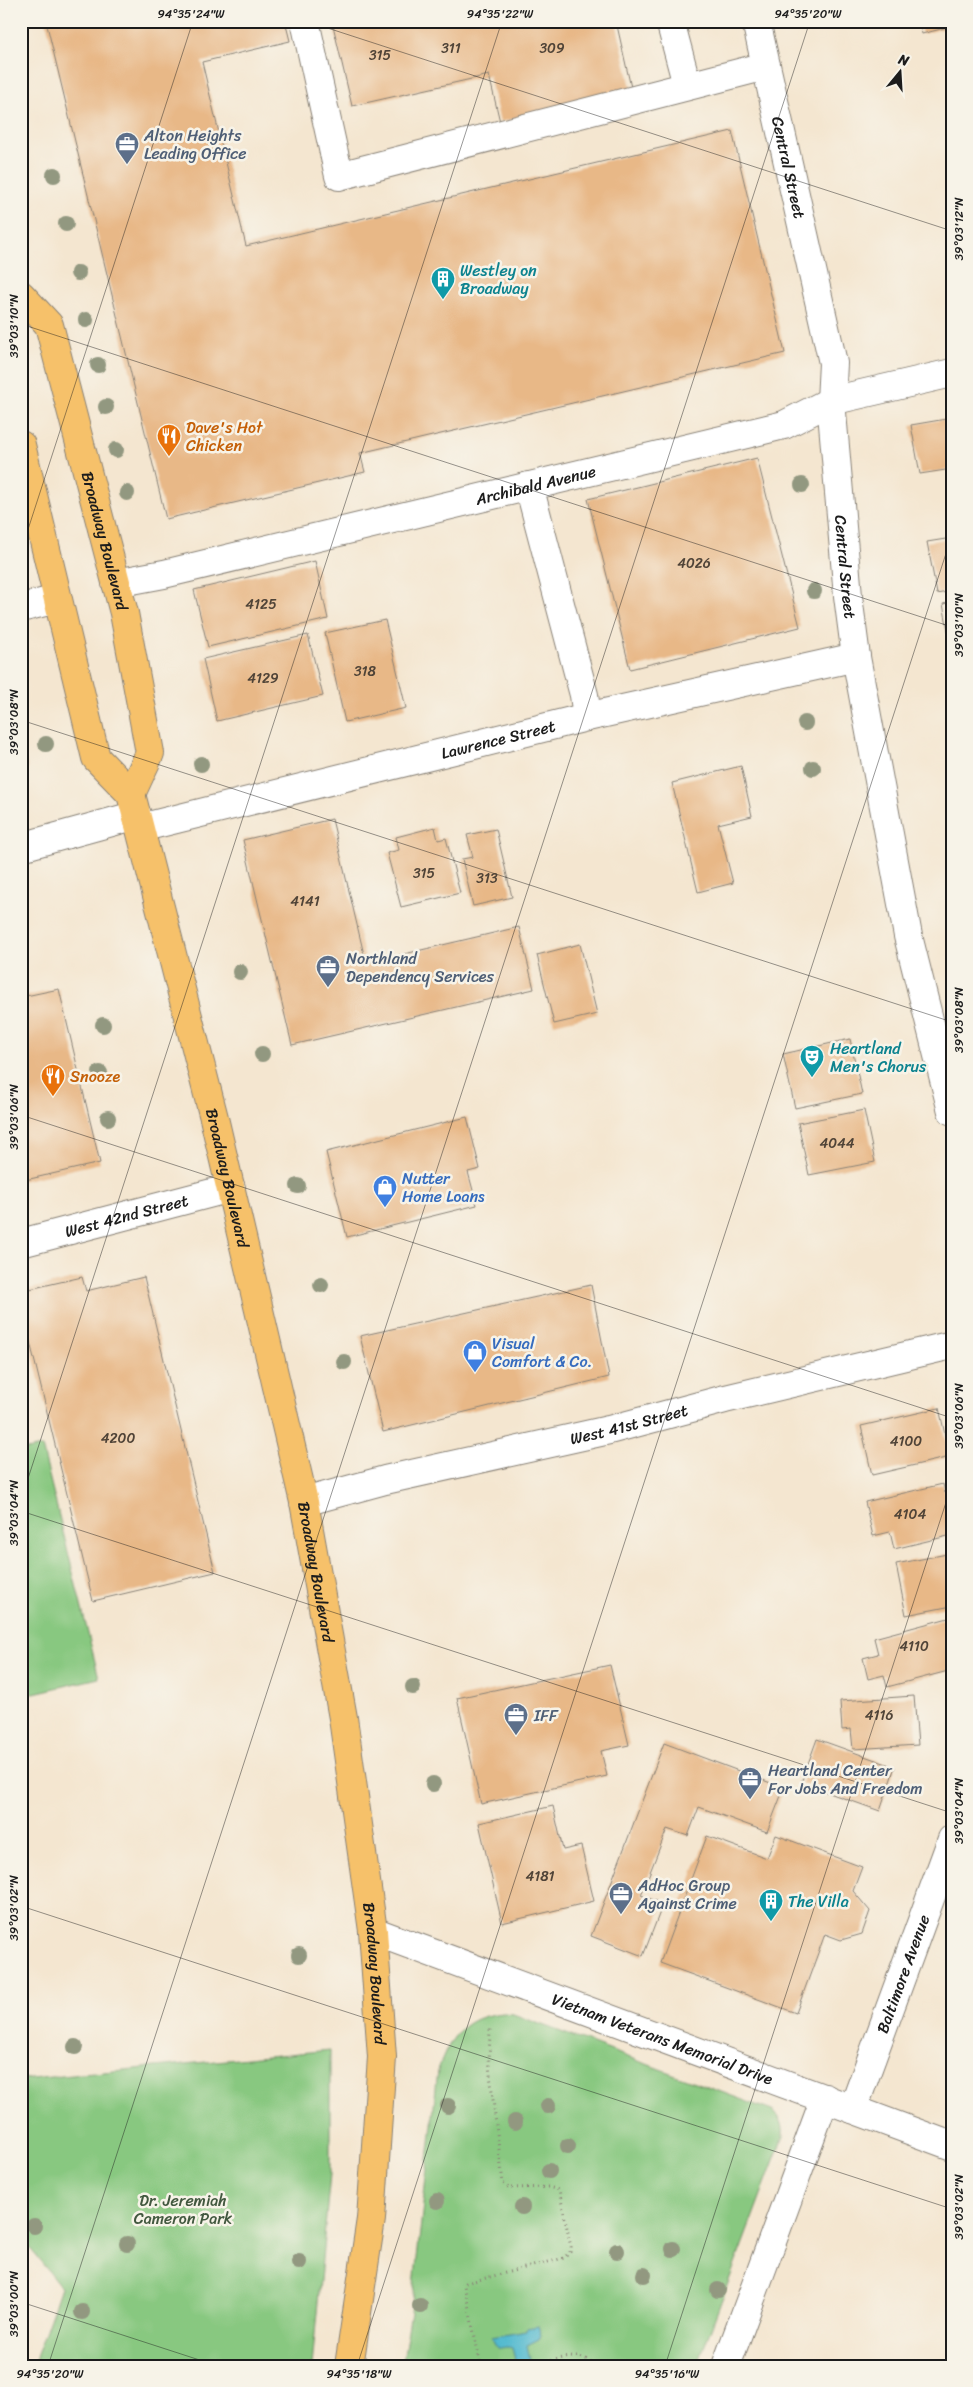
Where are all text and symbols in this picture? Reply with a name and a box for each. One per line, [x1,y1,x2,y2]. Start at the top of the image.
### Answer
text: 94°35'24"W [157,3,225,25]
text: 94°35'22"W [467,3,534,25]
text: 94°35'20"W [774,3,842,25]
house number: 311 [441,36,461,61]
house number: 309 [539,36,565,61]
house number: 315 [369,43,392,68]
text: N [894,46,913,74]
north arrow [876,48,926,98]
street label: Central Street [763,114,814,221]
place label: Alton Heights Leading Office [143,121,247,168]
office icon: Alton Heights Leading Office [114,131,140,165]
text: 39°03'12"N [948,197,970,261]
place label: Westley on Broadway [460,256,537,303]
building icon: Westley on Broadway [430,266,456,300]
text: 39°03'10"N [3,293,25,358]
place label: Dave's Hot Chicken [186,413,263,460]
restaurant icon: Dave's Hot Chicken [156,423,182,457]
street label: Archibald Avenue [471,456,599,513]
street label: Broadway Boulevard [73,468,138,615]
street label: Central Street [826,514,865,620]
house number: 4026 [677,551,711,576]
house number: 4125 [245,592,277,617]
text: 39°03'10"N [948,592,970,657]
house number: 318 [354,659,377,684]
house number: 4129 [247,666,279,691]
text: 39°03'08"N [3,688,25,755]
street label: Lawrence Street [438,711,558,767]
house number: 315 [413,861,436,886]
house number: 313 [476,866,498,891]
house number: 4141 [290,889,320,914]
place label: Northland Dependency Services [346,944,495,991]
office icon: Northland Dependency Services [315,954,341,988]
text: 39°03'08"N [948,986,970,1053]
place label: Heartland Men's Chorus [830,1034,927,1081]
theatre icon: Heartland Men's Chorus [799,1044,825,1078]
place label: Snooze [70,1062,121,1091]
restaurant icon: Snooze [40,1063,66,1097]
text: 39°03'06"N [3,1084,25,1150]
street label: Broadway Boulevard [198,1105,259,1252]
house number: 4044 [819,1131,855,1156]
place label: Nutter Home Loans [402,1164,485,1211]
shop icon: Nutter Home Loans [372,1174,398,1208]
street label: West 42nd Street [61,1185,191,1245]
place label: Visual Comfort & Co. [492,1329,592,1376]
shop icon: Visual Comfort & Co. [462,1339,488,1373]
text: 39°03'06"N [948,1383,970,1449]
street label: West 41st Street [567,1395,691,1453]
house number: 4200 [101,1426,135,1451]
house number: 4100 [890,1429,922,1454]
text: 39°03'04"N [3,1479,25,1546]
street label: Broadway Boulevard [290,1499,344,1646]
house number: 4104 [894,1502,926,1527]
house number: 4110 [899,1634,929,1659]
place label: IFF [533,1701,559,1730]
office icon: IFF [503,1702,529,1736]
house number: 4116 [865,1703,893,1728]
place label: Heartland Center For Jobs And Freedom [768,1756,923,1803]
office icon: Heartland Center For Jobs And Freedom [737,1766,763,1800]
text: 39°03'04"N [948,1777,970,1844]
house number: 4181 [525,1864,555,1889]
place label: AdHoc Group Against Crime [637,1871,737,1918]
text: 39°03'02"N [3,1875,25,1941]
office icon: AdHoc Group Against Crime [608,1881,634,1915]
place label: The Villa [788,1887,849,1916]
building icon: The Villa [758,1888,784,1922]
street label: Broadway Boulevard [355,1900,396,2047]
street label: Baltimore Avenue [867,1910,938,2037]
street label: Vietnam Veterans Memorial Drive [548,1984,778,2093]
text: 39°03'02"N [948,2174,970,2240]
park label: Dr. Jeremiah Cameron Park [134,2186,233,2233]
text: 39°03'00"N [3,2270,25,2337]
text: 94°35'20"W [16,2363,84,2385]
text: 94°35'18"W [326,2363,392,2385]
text: 94°35'16"W [635,2363,700,2385]

